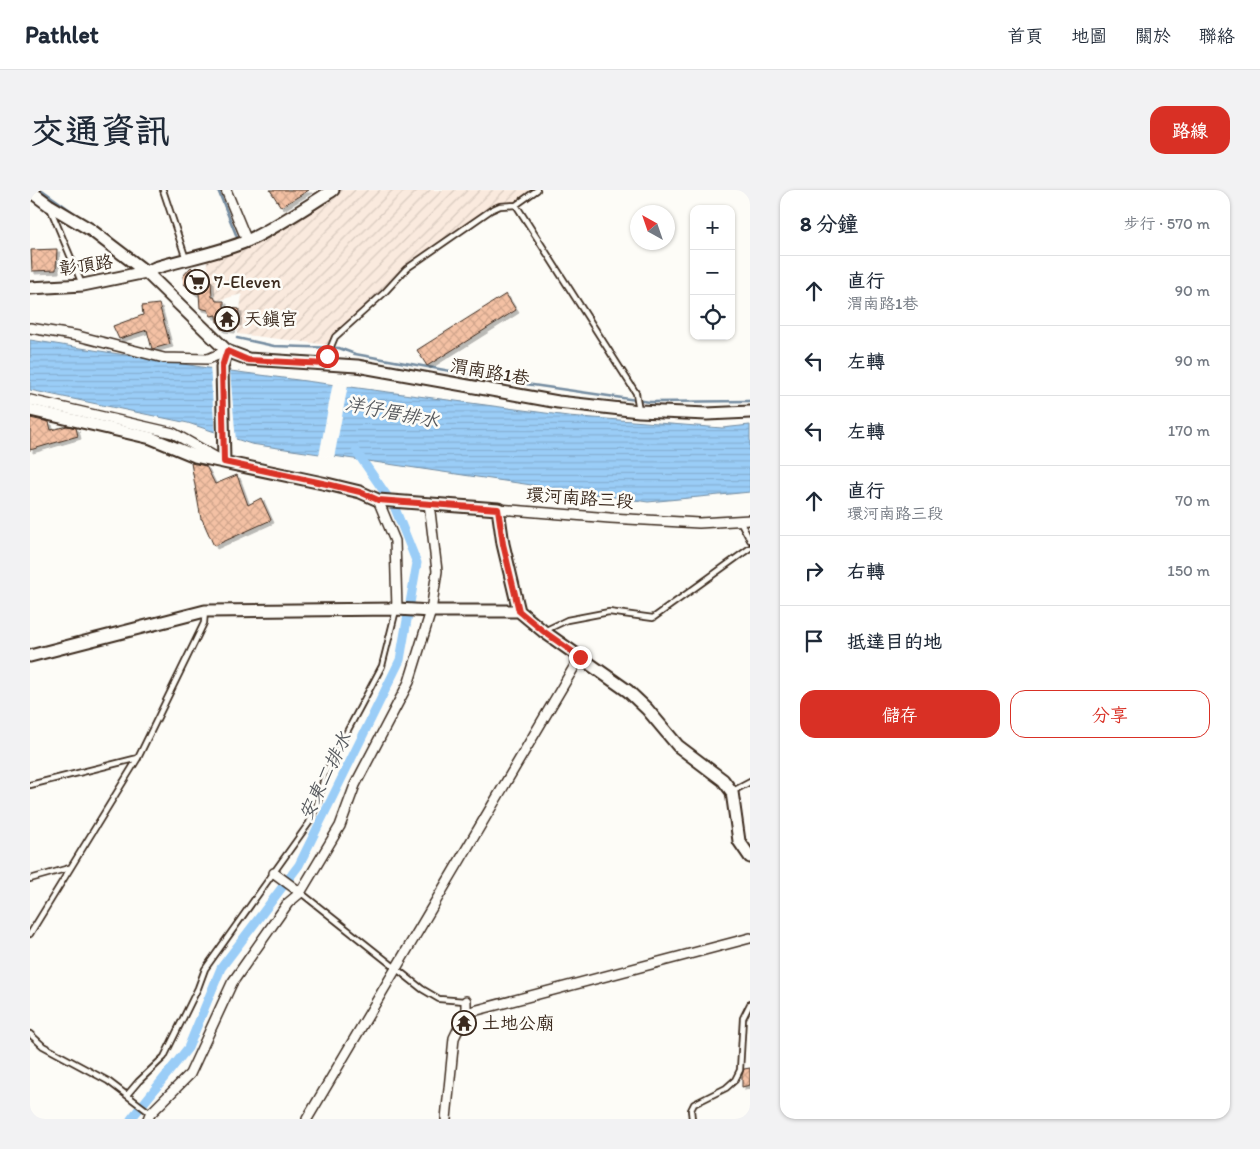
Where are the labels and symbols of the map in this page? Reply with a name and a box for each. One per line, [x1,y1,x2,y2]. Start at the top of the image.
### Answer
north arrow [630,205,675,250]
street label: 彰頂路 [58,250,114,280]
supermarket icon: 7-Eleven [184,269,210,295]
place label: 7-Eleven [214,271,281,293]
temple icon: 天鎮宮 [214,306,240,332]
place label: 天鎮宮 [244,308,298,330]
route start [316,345,339,368]
street label: 渭南路1巷 [449,354,531,390]
water label: 洋仔厝排水 [343,392,442,433]
street label: 環河南路三段 [525,483,635,513]
route end [569,646,592,669]
water label: 安東二排水 [294,727,357,824]
temple icon: 土地公廟 [451,1010,477,1036]
place label: 土地公廟 [482,1012,554,1034]

